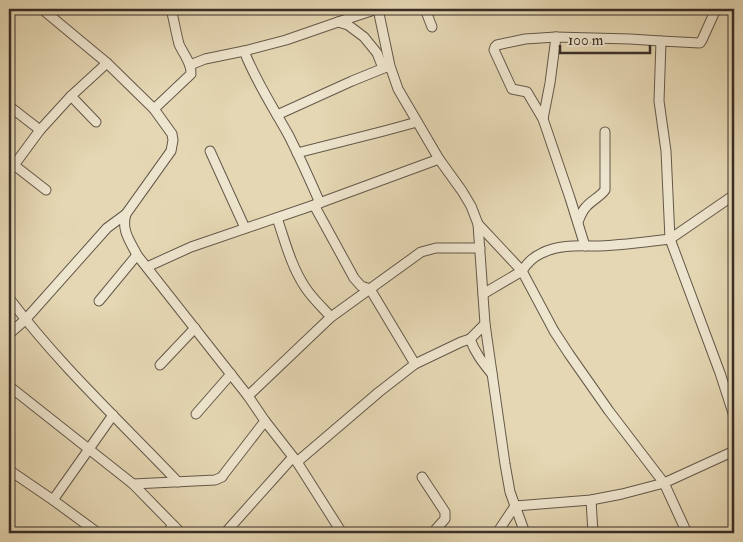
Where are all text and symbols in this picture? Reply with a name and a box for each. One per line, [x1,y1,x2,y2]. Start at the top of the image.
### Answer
scale bar [560,22,650,54]
text: 100 m [568,31,604,50]

